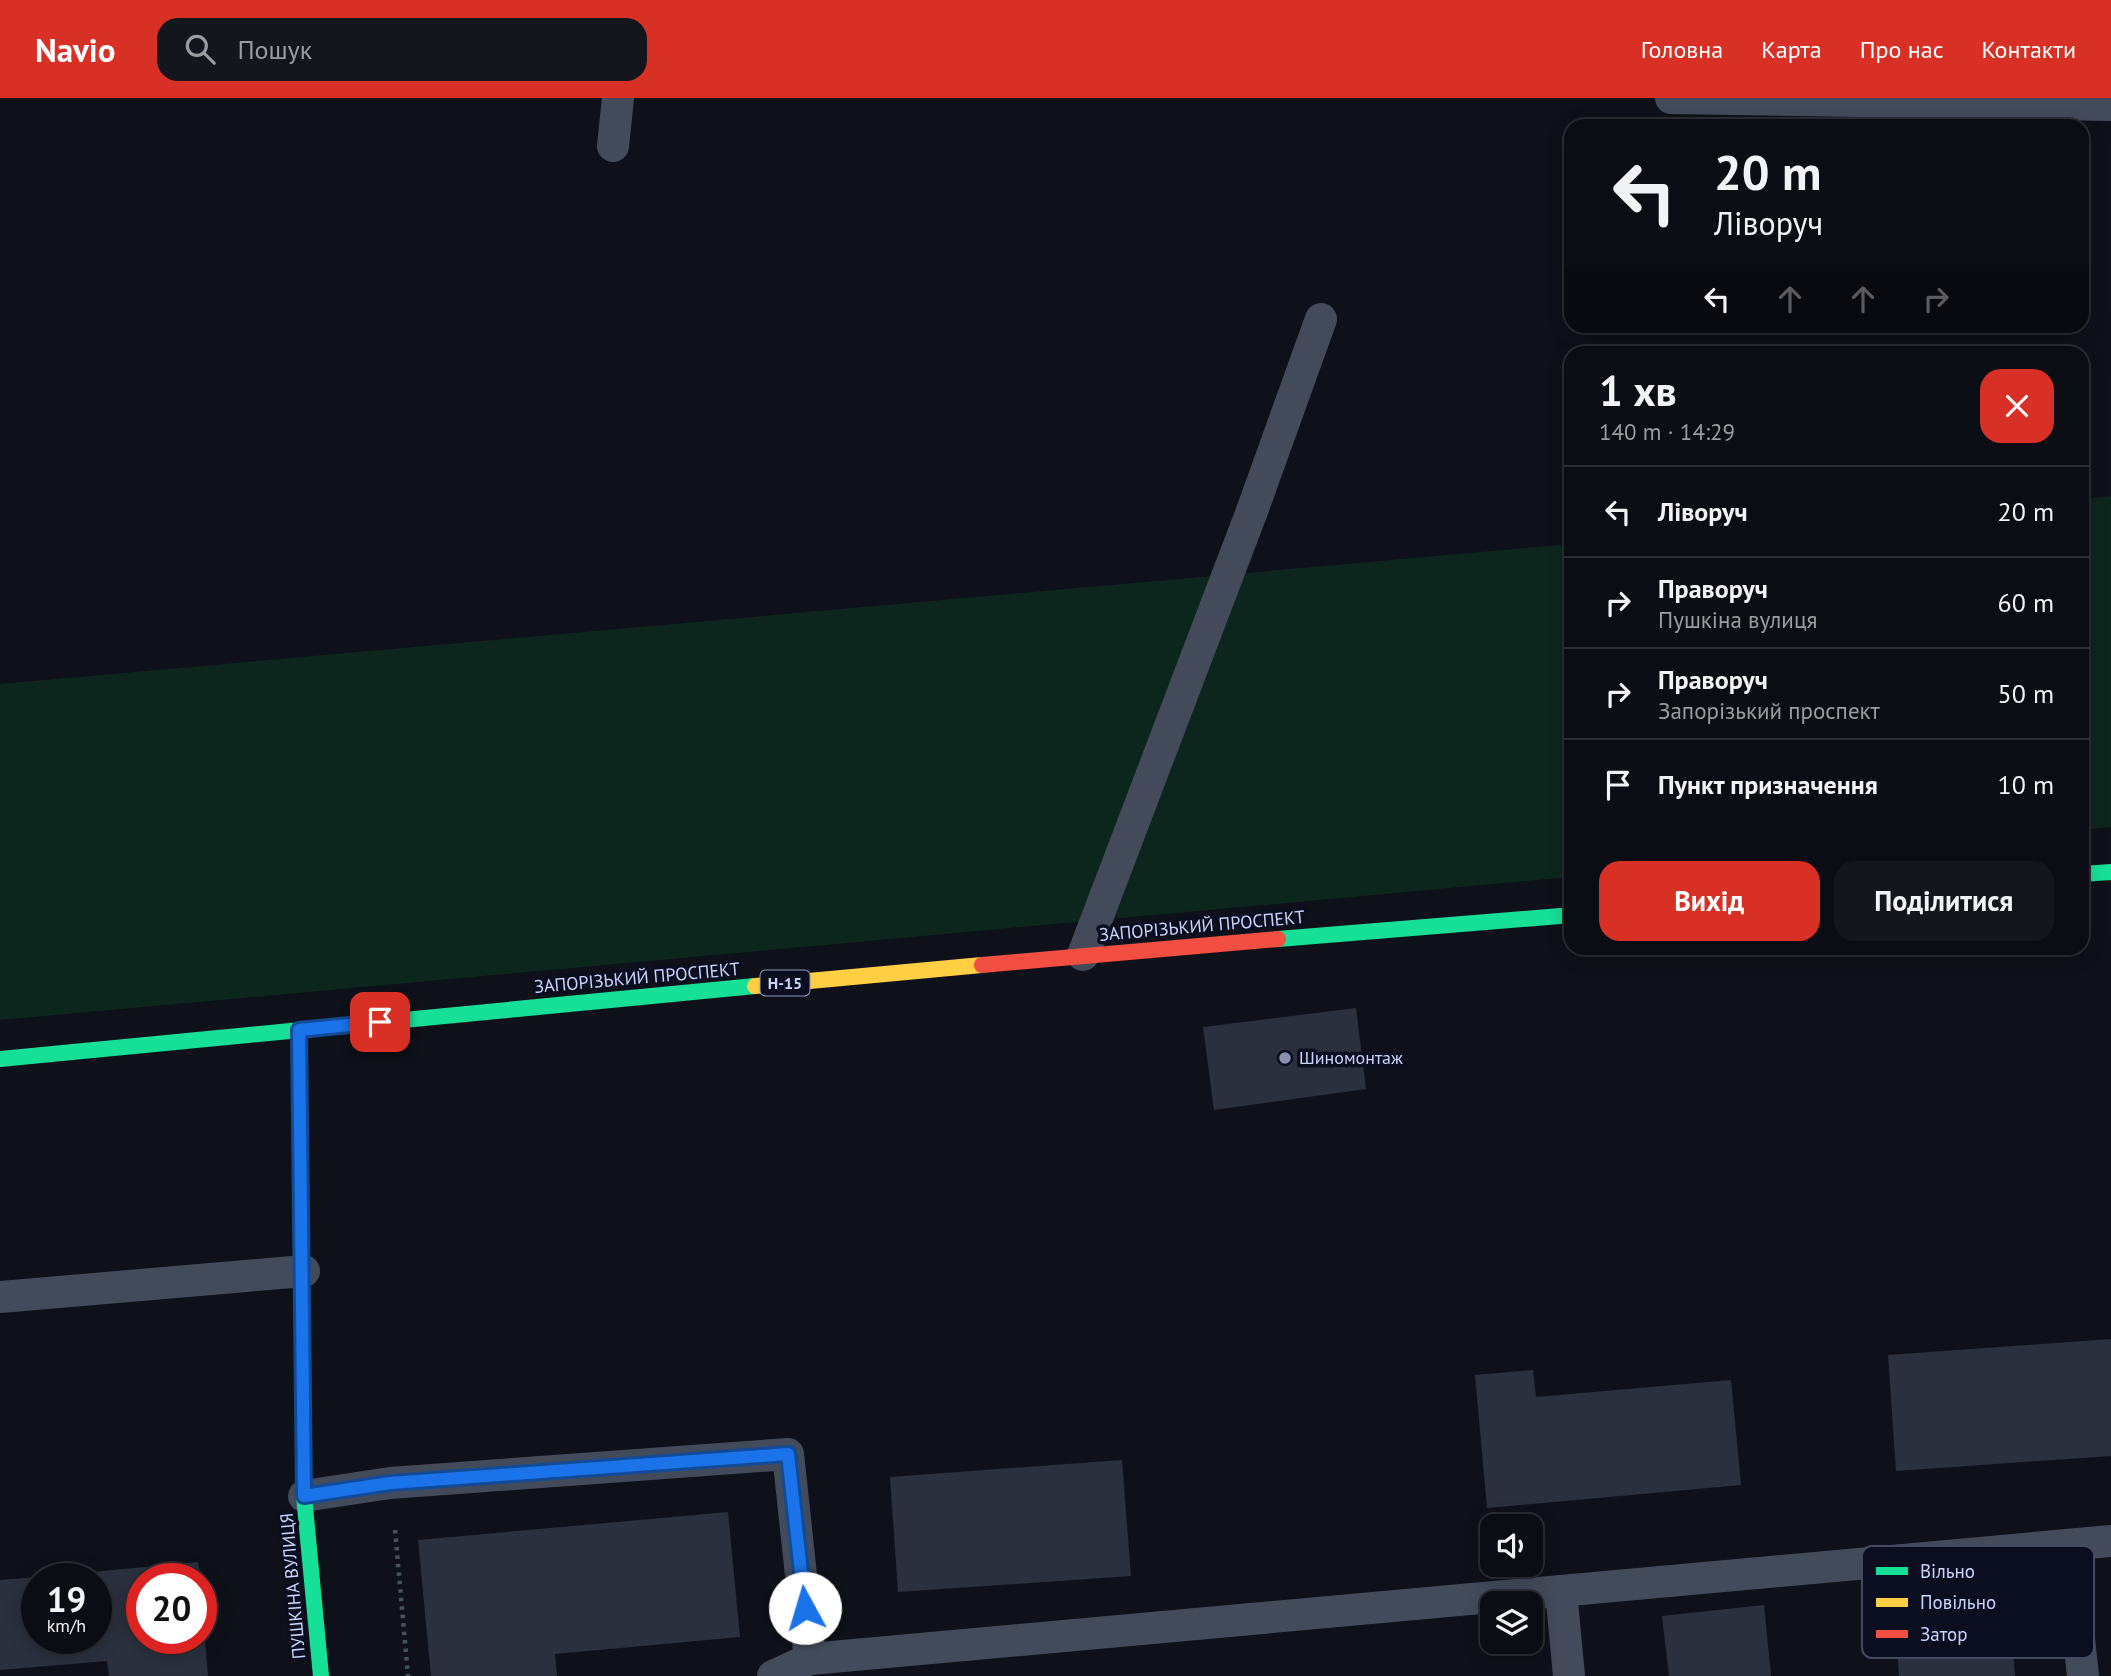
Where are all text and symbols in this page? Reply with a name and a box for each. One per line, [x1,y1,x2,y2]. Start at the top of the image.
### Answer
search box [157,18,647,81]
text: Navio [35,28,115,71]
icon: search [181,30,219,68]
text: Пошук [237,33,312,66]
text: Головна [1641,34,1723,65]
text: Карта [1761,34,1822,65]
text: Про нас [1860,34,1944,65]
text: Контакти [1982,34,2076,65]
text: 20 m [1714,140,1821,204]
icon: left [1599,147,1690,238]
text: Ліворуч [1714,202,1823,244]
icon: left [1698,280,1736,318]
icon: ahead [1771,280,1809,318]
icon: ahead [1844,280,1882,318]
icon: right [1917,280,1955,318]
text: 1 хв [1599,363,1677,418]
button: close [1980,369,2054,443]
text: 140 m · 14:29 [1599,417,1735,446]
icon: left [1599,493,1637,531]
text: Ліворуч [1658,495,1748,528]
text: 20 m [1998,495,2054,528]
text: Праворуч [1658,572,1768,605]
icon: right [1599,584,1637,622]
text: 60 m [1998,586,2054,619]
text: Пушкіна вулиця [1658,605,1817,634]
text: Праворуч [1658,663,1768,696]
icon: right [1599,675,1637,713]
text: 50 m [1998,677,2054,710]
text: Запорізький проспект [1658,696,1880,725]
icon: arrive [1599,766,1637,804]
text: Пункт призначення [1658,768,1878,801]
text: 10 m [1998,768,2054,801]
button: Вихід [1599,861,1820,941]
button: Поділитися [1834,861,2054,941]
street label: ЗАПОРІЗЬКИЙ ПРОСПЕКТ [1098,905,1306,946]
street label: ЗАПОРІЗЬКИЙ ПРОСПЕКТ [533,957,741,998]
road number: Н-15 [760,970,810,996]
pin [350,992,410,1052]
icon: arrive [361,1003,399,1041]
place label: Шиномонтаж [1299,1046,1403,1069]
marker: Шиномонтаж [1277,1050,1293,1066]
street label: ПУШКІНА ВУЛИЦЯ [275,1512,310,1660]
map controls [1480,1514,1543,1654]
button: sound [1480,1514,1543,1577]
legend [1862,1546,2094,1658]
text: Вільно [1920,1559,1975,1583]
speed limit sign: 20 [126,1563,217,1654]
position arrow [768,1571,842,1645]
text: 19 [47,1576,86,1622]
text: Повільно [1920,1590,1996,1614]
button: layers [1480,1591,1543,1654]
text: km/h [47,1614,86,1637]
text: Затор [1920,1622,1967,1646]

